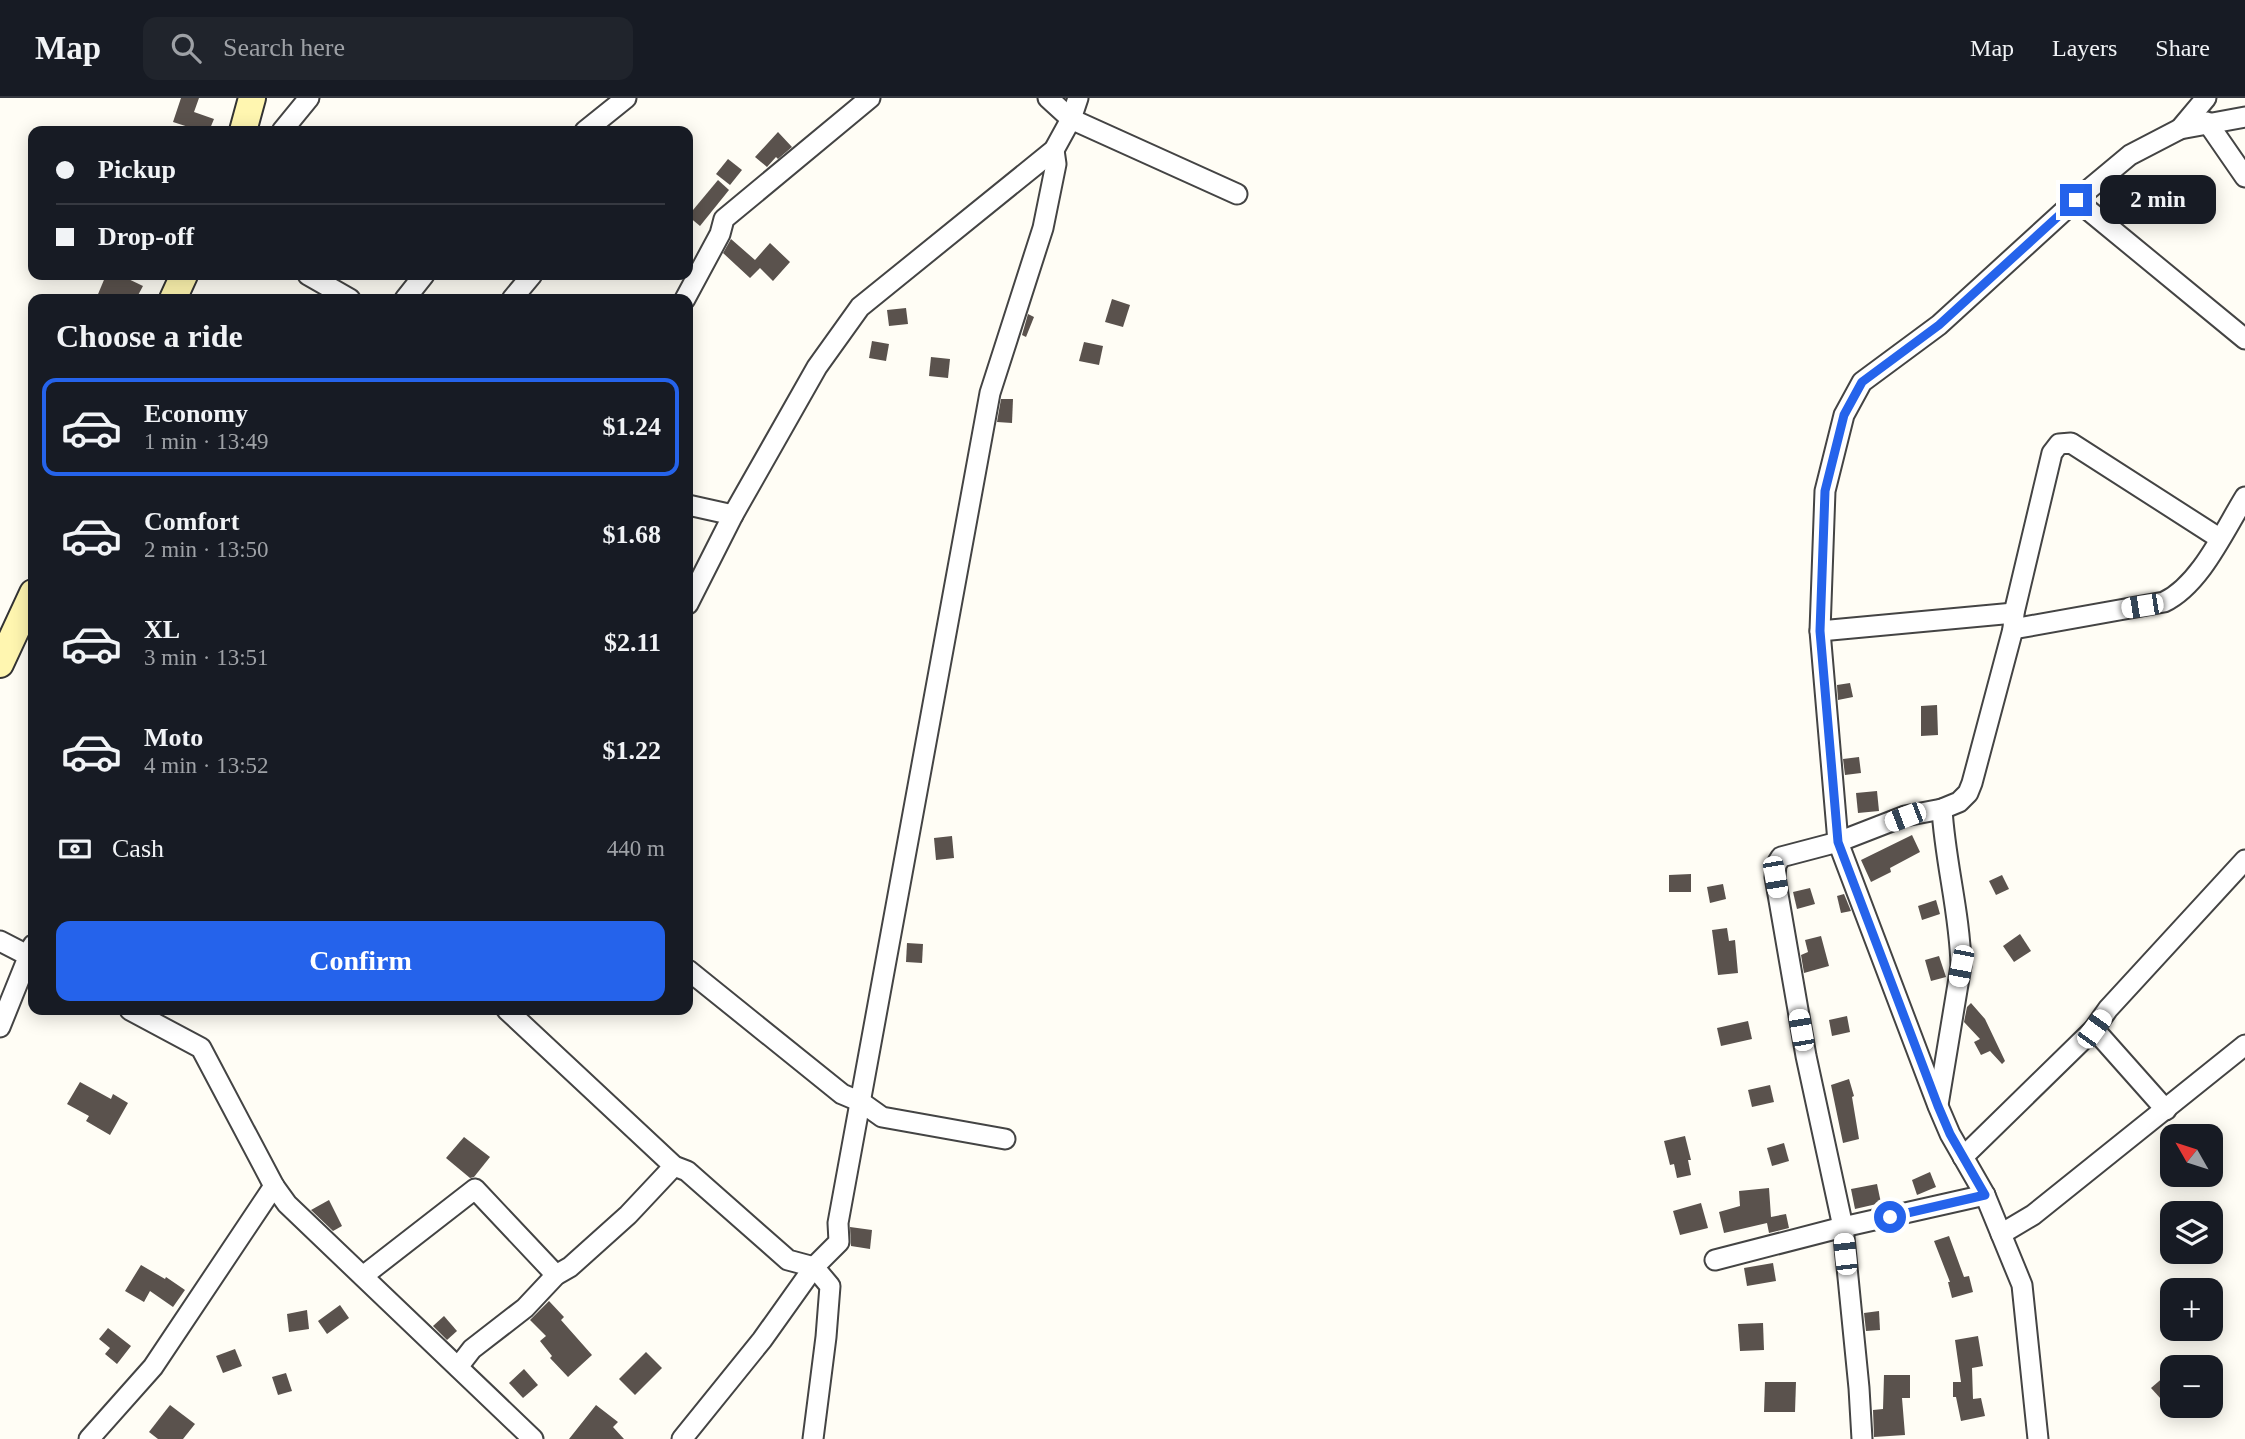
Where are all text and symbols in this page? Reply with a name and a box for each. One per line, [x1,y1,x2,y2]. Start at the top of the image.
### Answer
search box [143,17,633,80]
icon: search [167,29,205,67]
text: Map [35,30,101,66]
text: Search here [223,33,345,62]
text: Map [1970,35,2014,61]
text: Layers [2052,35,2117,61]
text: Share [2155,35,2210,61]
text: Pickup [98,155,176,184]
callout: 2 min [2100,176,2216,224]
route end [2060,184,2092,216]
text: 2 min [2130,187,2186,212]
text: Drop-off [98,222,194,251]
text: Choose a ride [56,318,243,354]
icon: car [60,396,123,459]
text: Economy [144,399,248,428]
text: $1.24 [603,412,661,441]
text: 1 min · 13:49 [144,429,269,454]
icon: car [60,504,123,567]
text: Comfort [144,507,239,536]
text: $1.68 [603,520,661,549]
text: 2 min · 13:50 [144,537,269,562]
car [2120,592,2165,620]
icon: car [60,612,123,675]
text: XL [144,615,180,644]
text: $2.11 [604,628,661,657]
text: 3 min · 13:51 [144,645,269,670]
icon: car [60,720,123,783]
text: Moto [144,723,203,752]
text: $1.22 [603,736,661,765]
text: 4 min · 13:52 [144,753,269,778]
car [1882,800,1929,834]
icon: cash [56,830,94,868]
text: Cash [112,834,164,863]
text: 440 m [607,836,665,861]
car [1762,854,1789,900]
button: Confirm [56,921,665,1001]
car [1947,943,1976,989]
car [2074,1006,2115,1052]
car [1788,1007,1815,1053]
north arrow [2160,1124,2222,1186]
map controls [2160,1124,2223,1418]
route start [1874,1201,1906,1233]
button: layers [2160,1201,2223,1264]
car [1833,1232,1858,1276]
button: + [2160,1278,2223,1341]
button: − [2160,1355,2223,1418]

